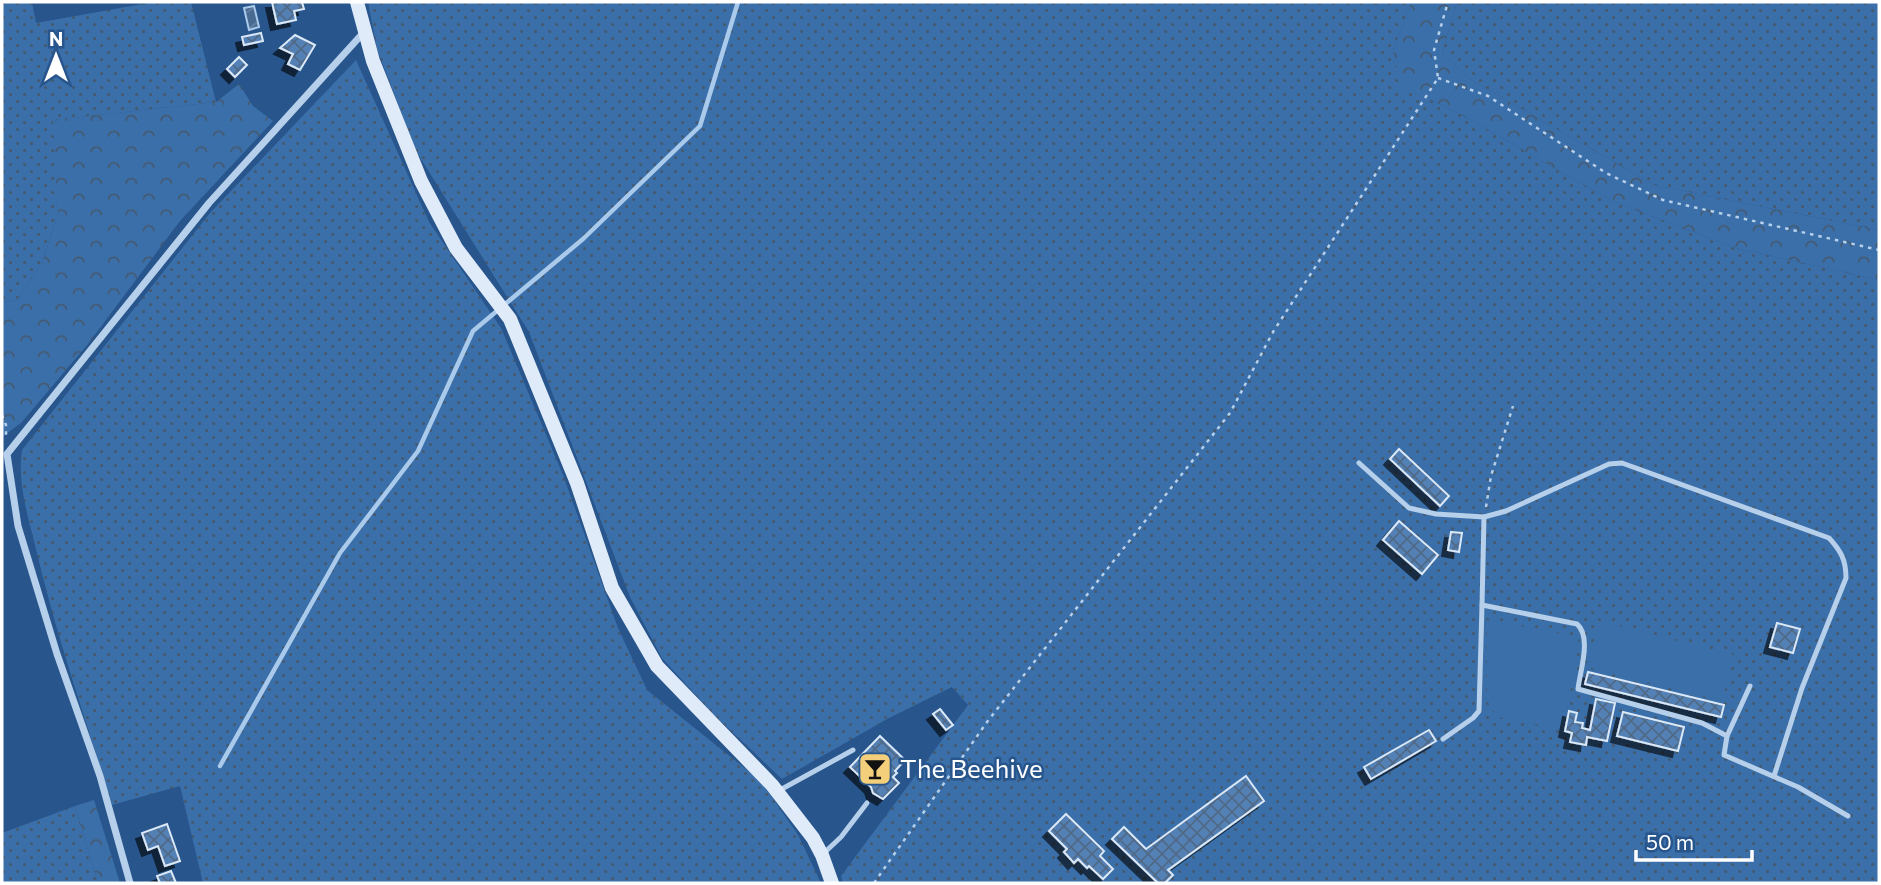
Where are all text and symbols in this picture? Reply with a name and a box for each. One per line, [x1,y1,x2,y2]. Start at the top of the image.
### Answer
north arrow [21,21,91,91]
text: N [49,27,63,50]
bar icon: The Beehive [856,750,894,788]
place label: The Beehive [900,752,1043,783]
scale bar [1636,818,1752,862]
text: 50 m [1646,829,1694,854]

